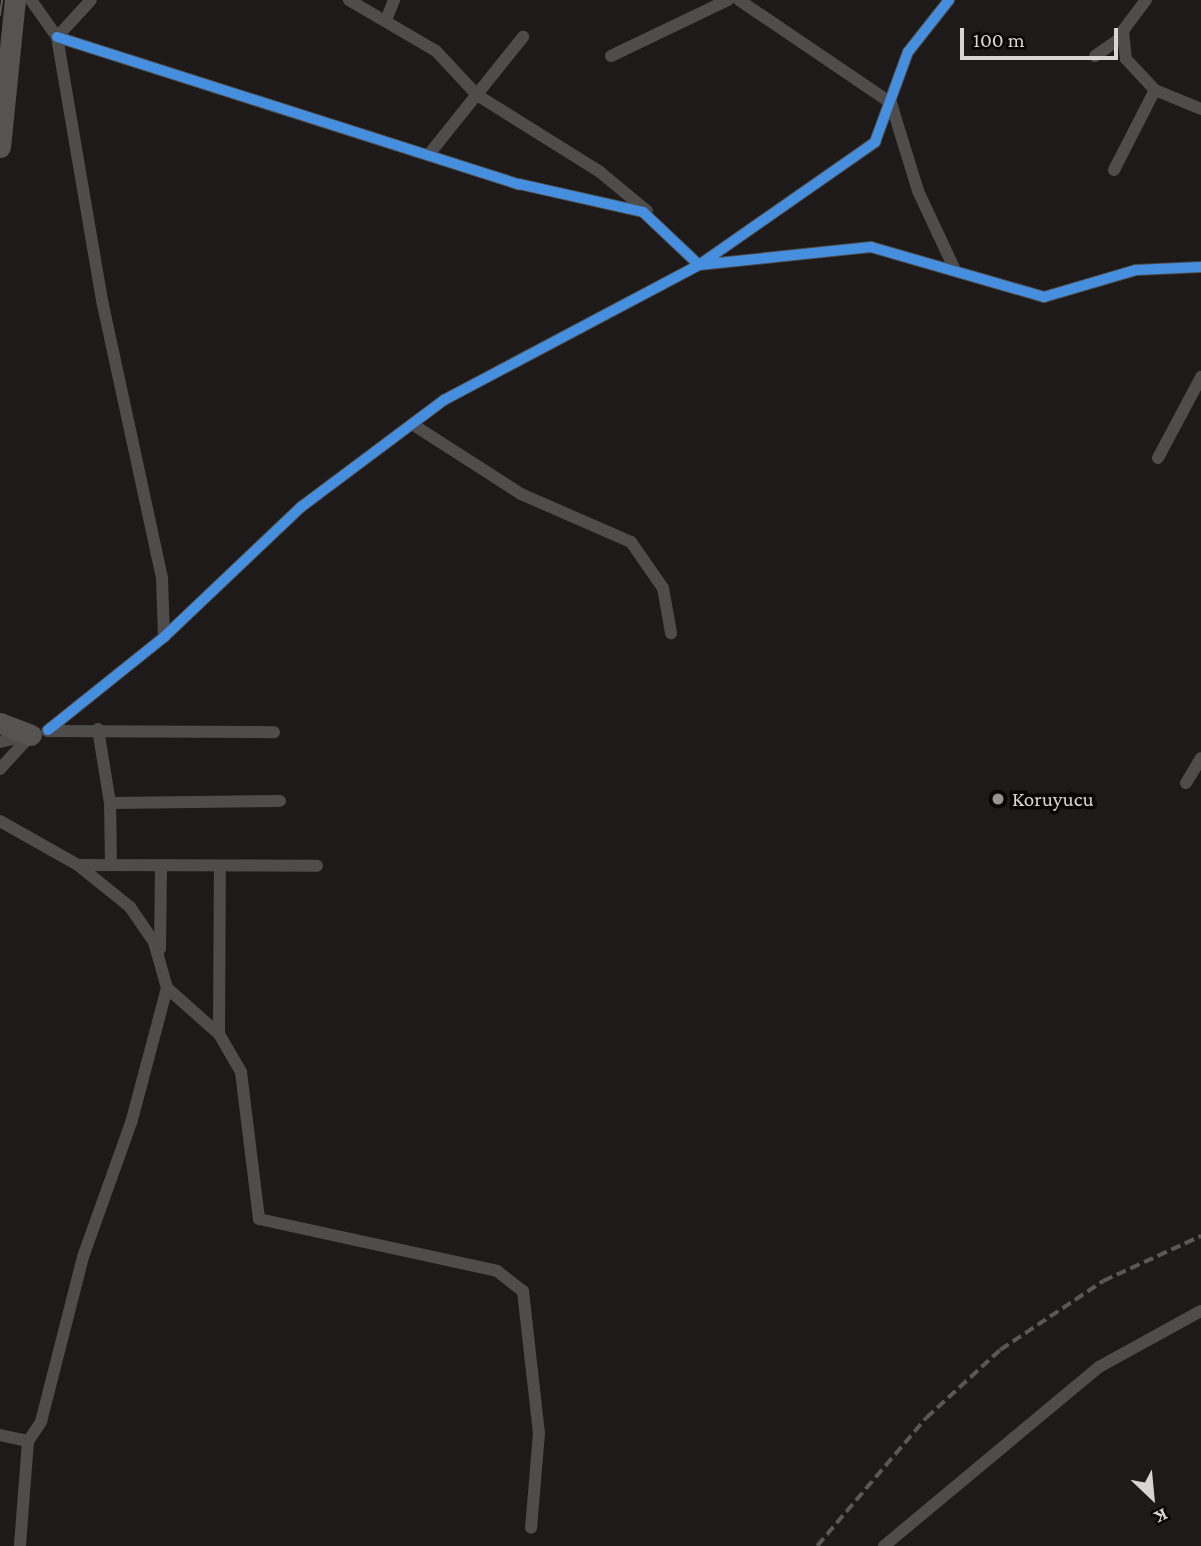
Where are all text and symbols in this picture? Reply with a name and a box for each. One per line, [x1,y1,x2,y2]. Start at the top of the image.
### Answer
scale bar [963,14,1120,58]
text: 100 m [973,28,1025,52]
place label: Koruyucu [1012,786,1094,812]
marker: Koruyucu [990,791,1006,807]
north arrow [1117,1462,1187,1532]
text: K [1151,1504,1171,1528]

